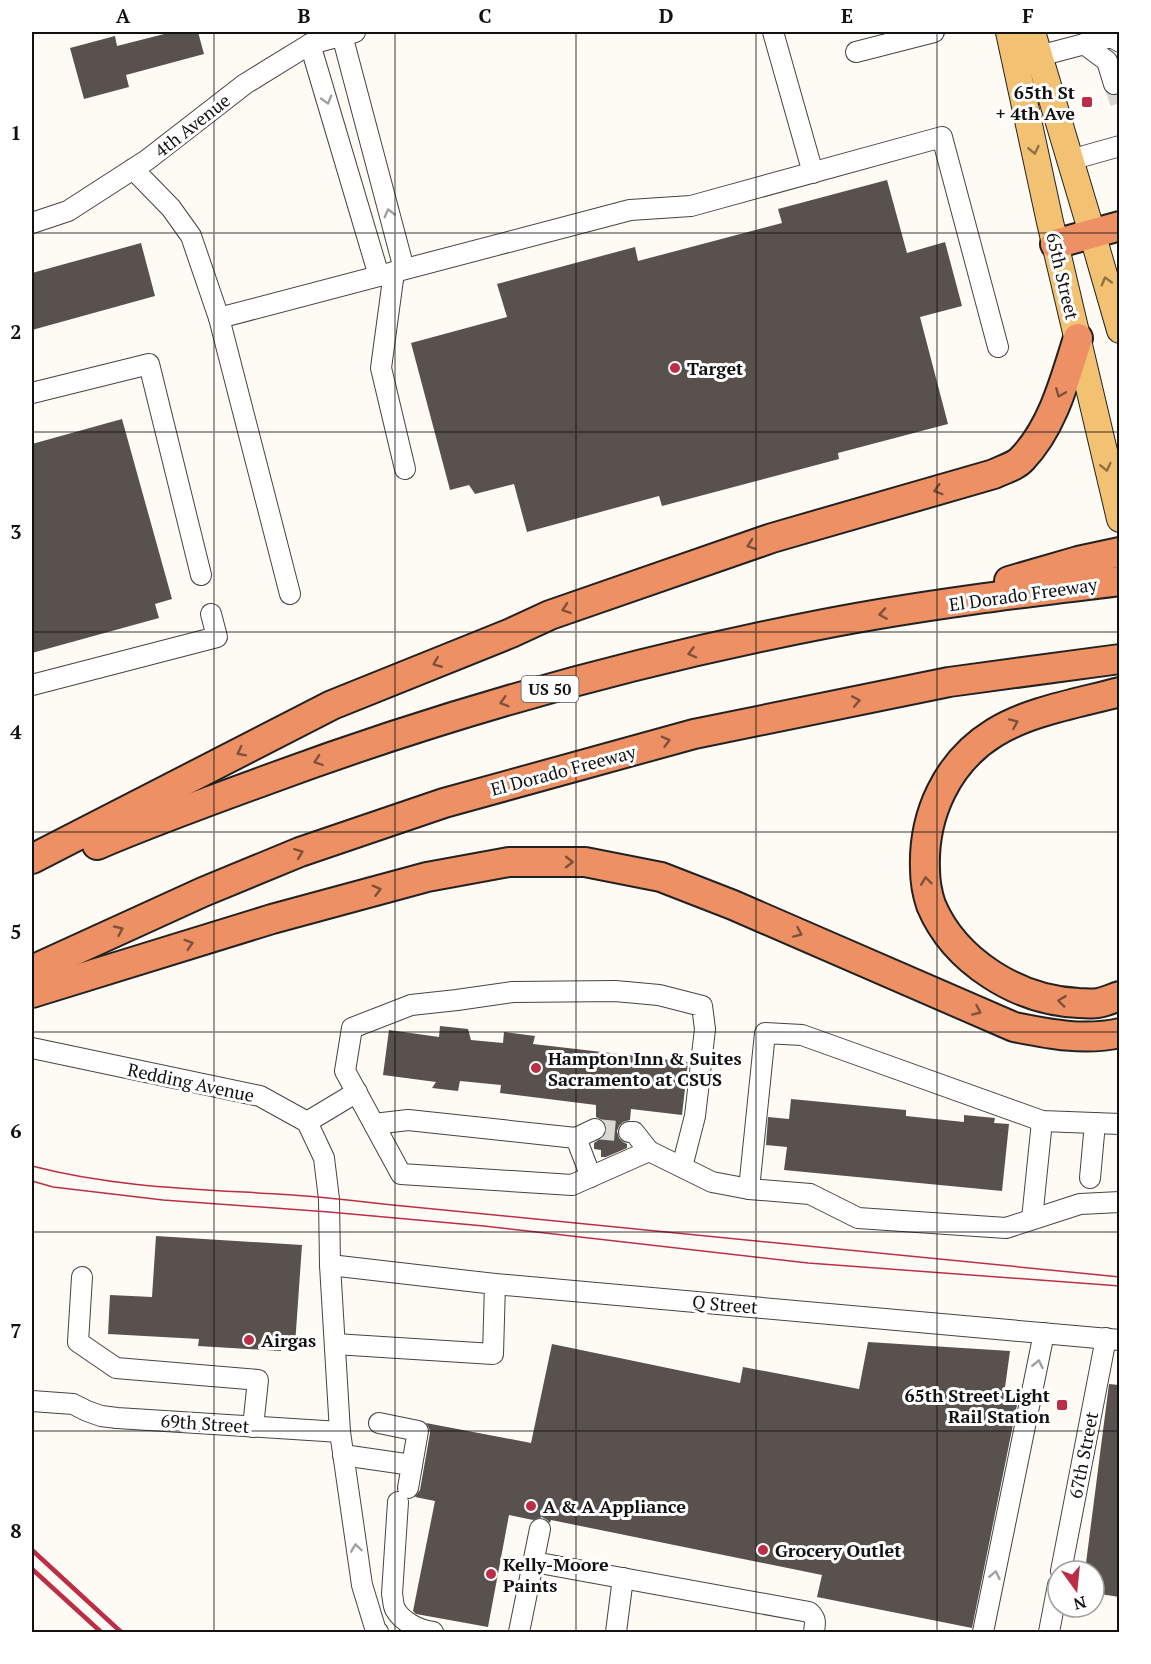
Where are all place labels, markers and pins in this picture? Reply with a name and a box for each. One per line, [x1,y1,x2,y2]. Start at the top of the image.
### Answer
place label: 65th St + 4th Ave [996,80,1075,125]
marker: 65th St + 4th Ave [1080,95,1094,109]
place label: Target [687,356,743,380]
marker: Target [668,361,682,375]
place label: Hampton Inn & Suites Sacramento at CSUS [548,1046,742,1091]
marker: Hampton Inn & Suites Sacramento at CSUS [529,1061,543,1075]
place label: Airgas [261,1328,316,1352]
marker: Airgas [242,1333,256,1347]
place label: 65th Street Light Rail Station [904,1383,1050,1428]
marker: 65th Street Light Rail Station [1055,1398,1069,1412]
place label: A & A Appliance [543,1494,686,1518]
marker: A & A Appliance [524,1499,538,1513]
place label: Grocery Outlet [775,1538,901,1562]
marker: Grocery Outlet [756,1543,770,1557]
place label: Kelly-Moore Paints [503,1552,609,1597]
marker: Kelly-Moore Paints [484,1567,498,1581]

